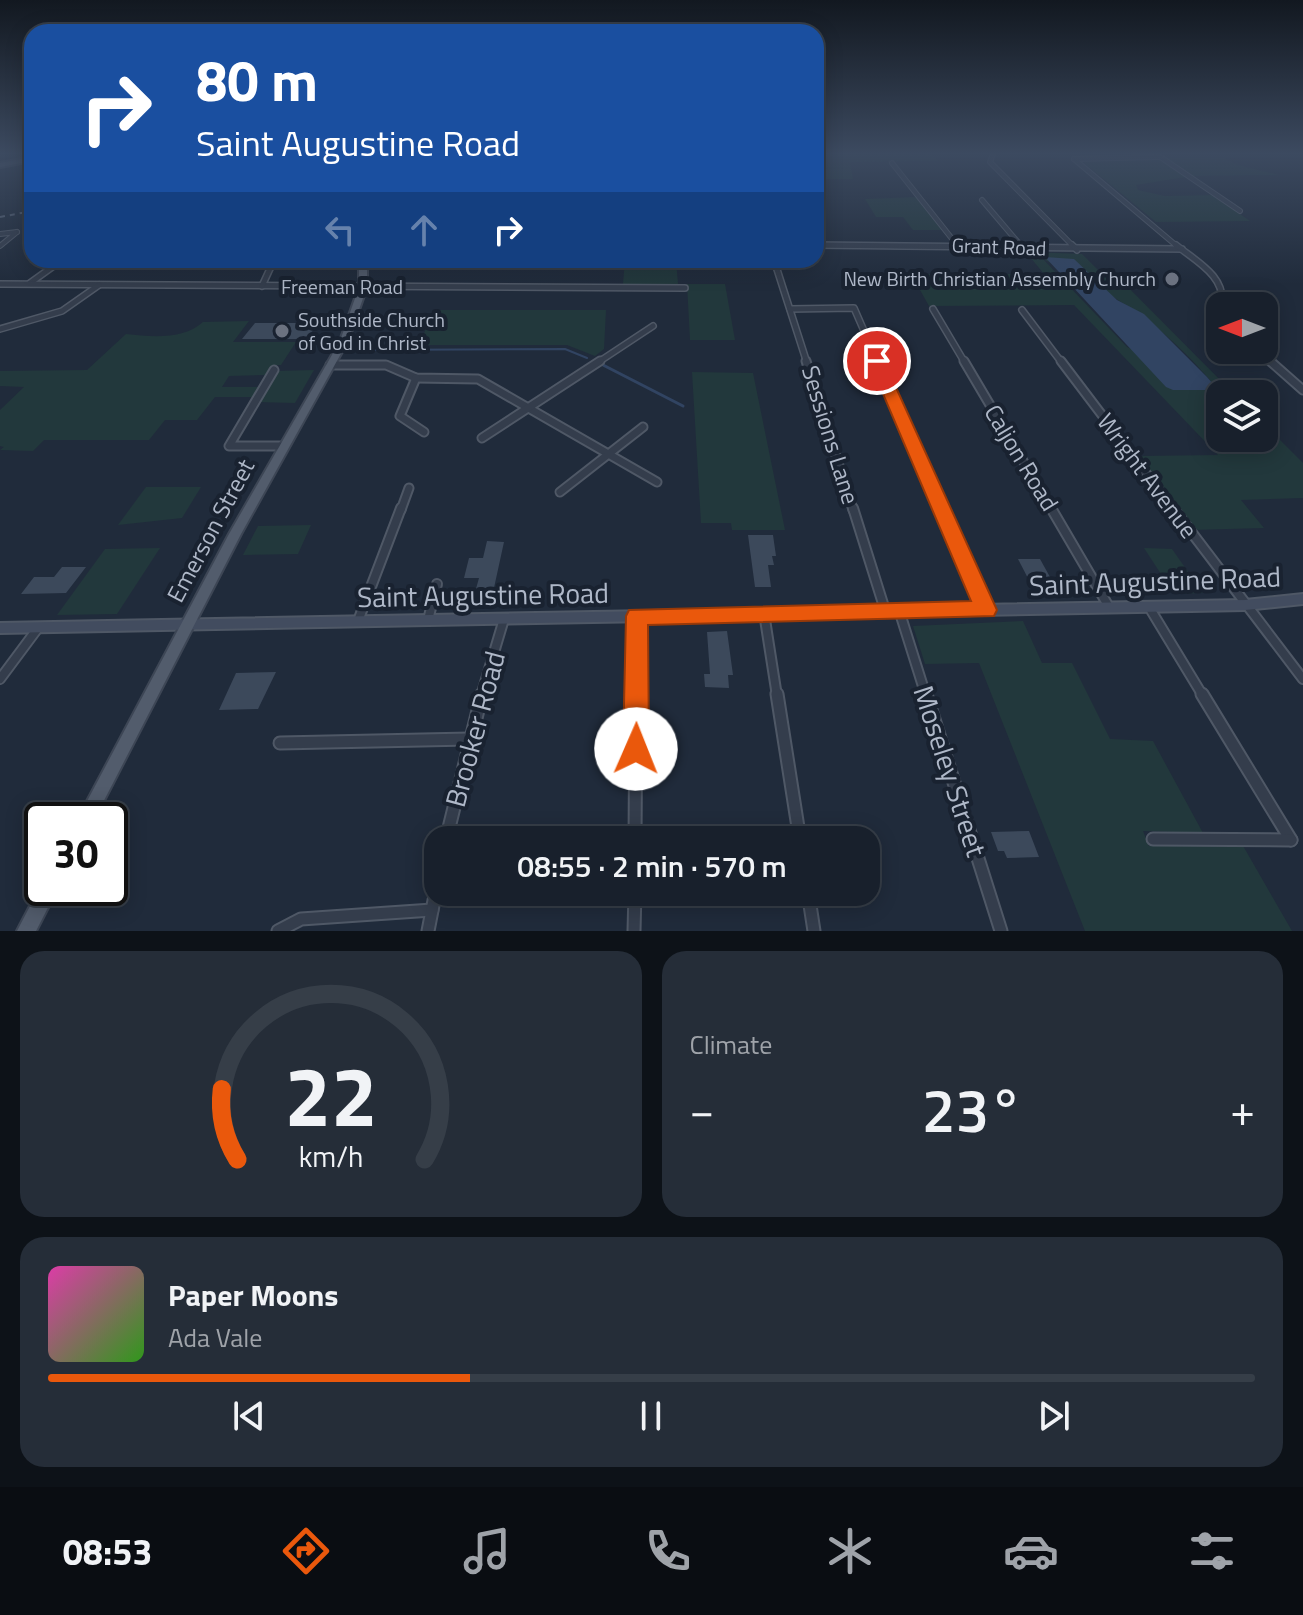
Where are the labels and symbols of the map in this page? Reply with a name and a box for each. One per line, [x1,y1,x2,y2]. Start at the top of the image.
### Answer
street label: Grant Road [951,229,1047,264]
place label: New Birth Christian Assembly Church [843,263,1156,294]
marker: New Birth Christian Assembly Church [1163,270,1181,288]
street label: Freeman Road [281,271,403,302]
north arrow [1206,292,1278,364]
place label: Southside Church of God in Christ [298,304,445,358]
marker: Southside Church of God in Christ [273,322,291,340]
pin [843,327,911,395]
street label: Sessions Lane [793,361,869,508]
street label: Caljon Road [976,397,1068,518]
street label: Wright Avenue [1089,405,1207,545]
street label: Emerson Street [157,452,263,609]
street label: Saint Augustine Road [1028,555,1282,606]
street label: Saint Augustine Road [357,571,609,618]
street label: Brooker Road [433,646,516,812]
street label: Moseley Street [903,680,998,862]
position arrow [594,707,678,791]
speed limit sign: 30 [24,802,128,906]

